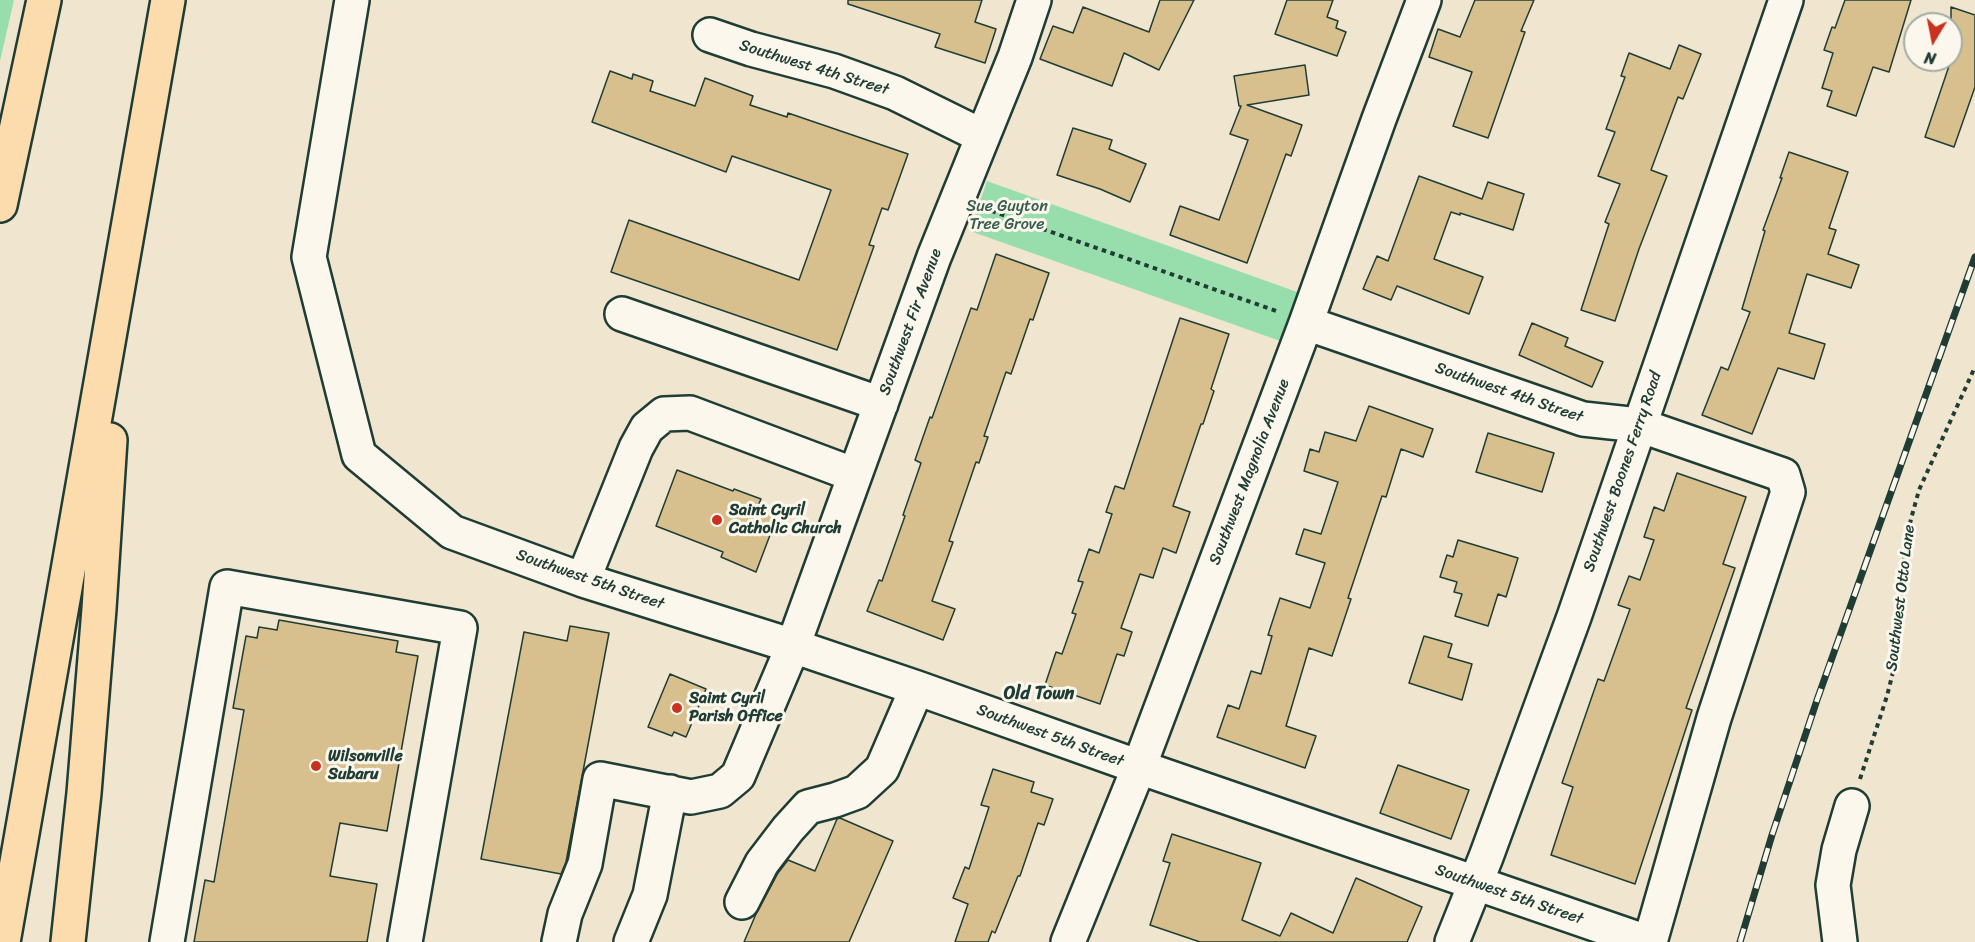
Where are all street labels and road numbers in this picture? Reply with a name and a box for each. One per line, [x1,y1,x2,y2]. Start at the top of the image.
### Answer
street label: Southwest 4th Street [737,36,891,100]
street label: Southwest Fir Avenue [876,246,946,398]
street label: Southwest 4th Street [1432,359,1586,427]
street label: Southwest Boones Ferry Road [1580,369,1666,575]
street label: Southwest Magnolia Avenue [1206,376,1294,568]
street label: Southwest Otto Lane [1882,524,1920,672]
street label: Southwest 5th Street [513,546,667,614]
street label: Southwest 5th Street [974,700,1126,772]
street label: Southwest 5th Street [1432,861,1586,929]

